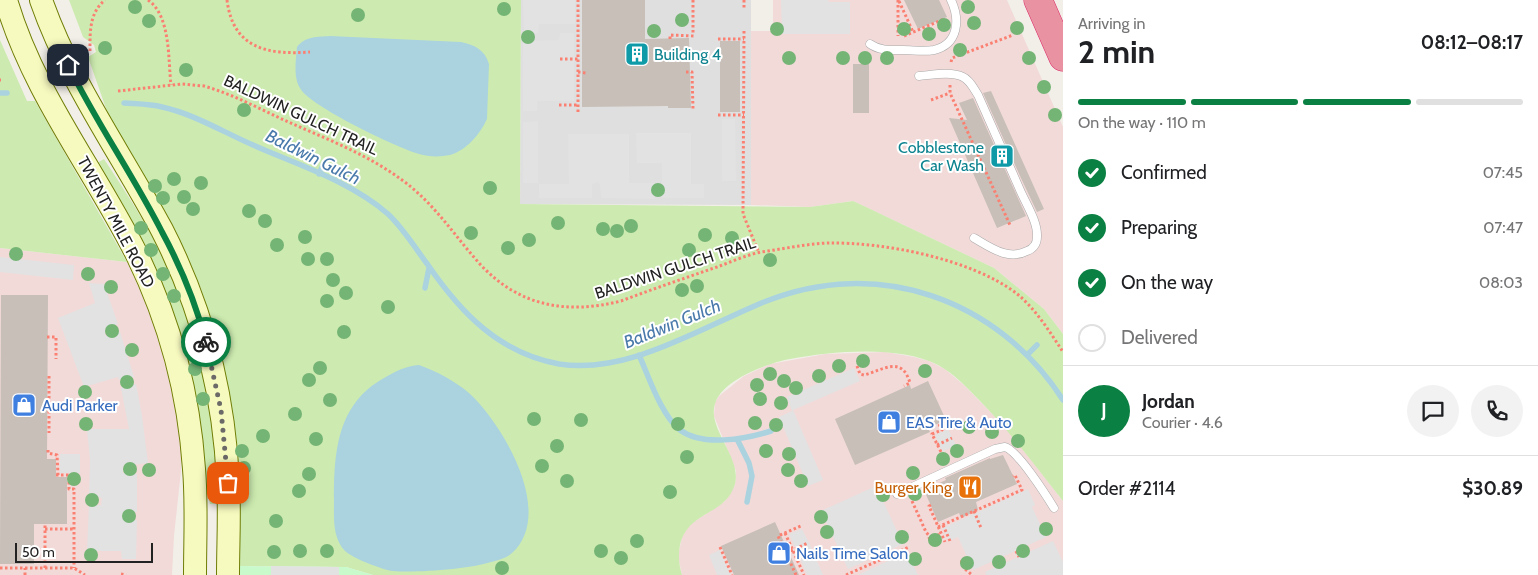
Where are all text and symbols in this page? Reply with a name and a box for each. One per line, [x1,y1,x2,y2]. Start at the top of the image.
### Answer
text: Arriving in [1078,14,1145,33]
text: 08:12–08:17 [1421,31,1523,54]
text: 2 min [1078,32,1155,71]
building icon: Building 4 [624,41,650,67]
pin [47,44,89,86]
place label: Building 4 [654,45,721,64]
icon: home [54,51,82,79]
street label: BALDWIN GULCH TRAIL [221,71,381,159]
text: On the way · 110 m [1078,113,1206,132]
water label: Baldwin Gulch [262,125,364,189]
place label: Cobblestone Car Wash [898,138,984,175]
building icon: Cobblestone Car Wash [989,143,1015,169]
street label: TWENTY MILE ROAD [73,153,159,291]
icon: check [1078,159,1106,187]
text: Confirmed [1121,161,1207,184]
text: 07:45 [1483,163,1523,182]
icon: check [1078,214,1106,242]
text: Preparing [1121,216,1197,239]
text: 07:47 [1483,218,1523,237]
street label: BALDWIN GULCH TRAIL [592,233,758,303]
icon: check [1078,269,1106,297]
text: On the way [1121,271,1213,294]
text: 08:03 [1479,273,1523,292]
water label: Baldwin Gulch [620,295,724,353]
courier [181,317,231,367]
text: Delivered [1121,326,1198,349]
icon: bike [192,328,220,356]
button: chat [1407,385,1459,437]
button: phone [1471,385,1523,437]
text: Jordan [1142,390,1195,413]
shop icon: Audi Parker [11,392,37,418]
place label: Audi Parker [42,396,119,415]
text: J [1101,399,1107,422]
shop icon: EAS Tire & Auto [876,409,902,435]
place label: EAS Tire & Auto [906,413,1012,432]
text: Courier · 4.6 [1142,413,1223,432]
pin [207,462,249,504]
icon: bag [214,469,242,497]
restaurant icon: Burger King [957,474,983,500]
text: Order #2114 [1078,477,1176,500]
text: $30.89 [1462,477,1523,500]
place label: Burger King [875,478,953,497]
scale bar [15,540,152,563]
shop icon: Nails Time Salon [766,540,792,566]
text: 50 m [22,543,55,561]
place label: Nails Time Salon [796,544,908,563]

